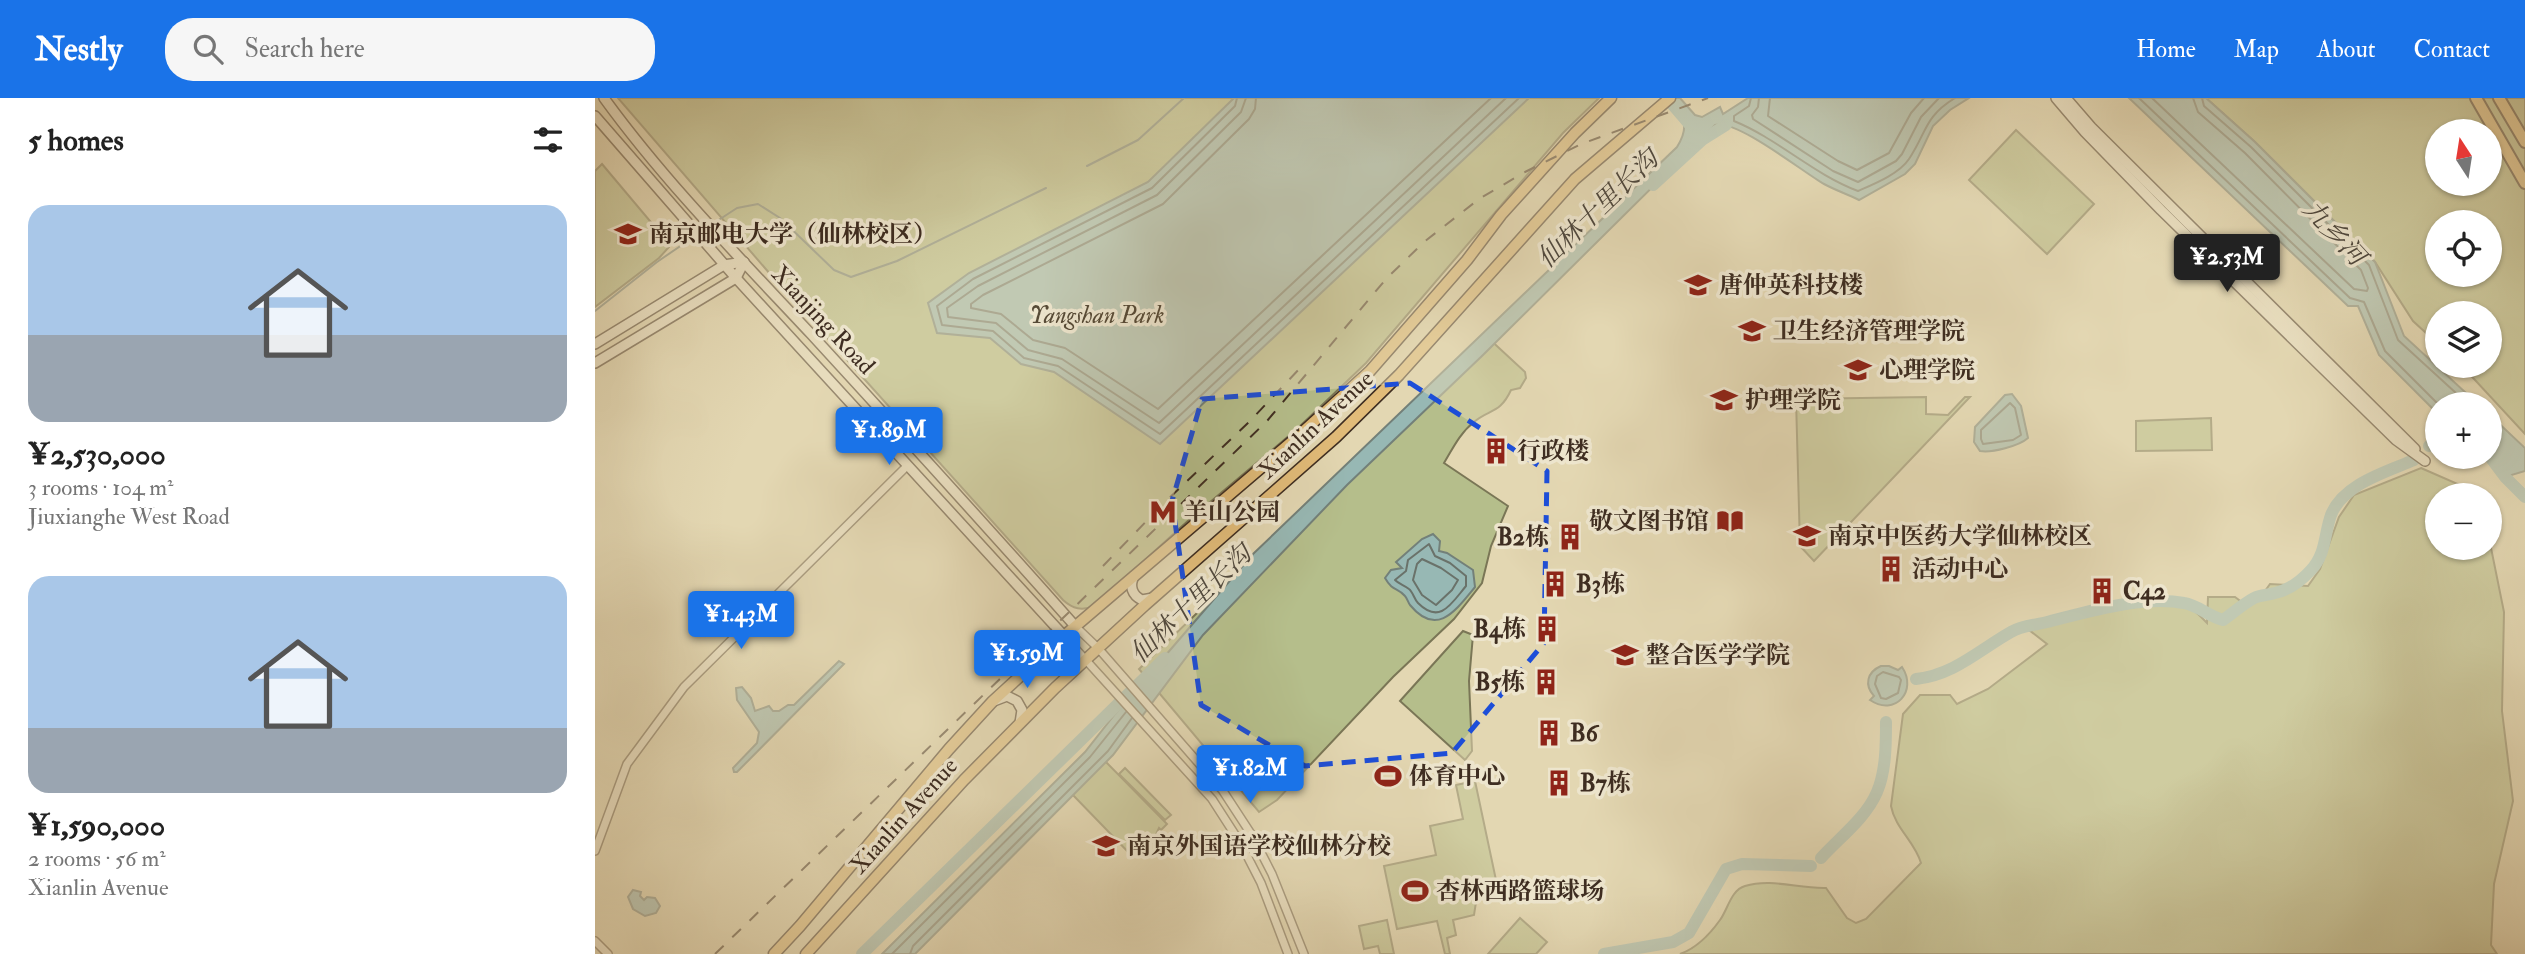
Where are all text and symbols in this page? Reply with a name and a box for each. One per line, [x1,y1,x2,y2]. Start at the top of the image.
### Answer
search box [165,18,655,81]
text: Nestly [35,29,123,70]
icon: search [189,30,227,68]
text: Search here [245,33,365,65]
text: Home [2136,34,2196,65]
text: Map [2234,34,2279,65]
text: About [2317,34,2376,65]
text: Contact [2414,34,2490,65]
north arrow [2425,119,2503,196]
map controls [2425,119,2502,560]
icon: filters [529,121,567,159]
text: 5 homes [28,122,124,159]
water label: 仙林十里长沟 [1531,141,1668,275]
water label: 九乡河 [2296,194,2375,275]
button: locate [2425,210,2502,287]
school or university icon: 南京邮电大学（仙林校区） [613,219,643,249]
place label: 南京邮电大学（仙林校区） [649,219,937,250]
pin: ¥2.53M [2170,234,2284,294]
text: ¥2.53M [2190,242,2264,271]
icon: home [235,250,361,376]
street label: Xianjing Road [764,259,882,381]
school or university icon: 唐仲英科技楼 [1683,270,1713,300]
place label: 唐仲英科技楼 [1719,270,1863,301]
park label: Yangshan Park [1029,300,1165,331]
button: layers [2425,301,2502,378]
school or university icon: 卫生经济管理学院 [1737,316,1767,346]
place label: 卫生经济管理学院 [1773,316,1965,347]
school or university icon: 心理学院 [1843,355,1873,385]
place label: 心理学院 [1879,355,1975,386]
street label: Xianlin Avenue [1252,364,1380,486]
school or university icon: 护理学院 [1709,385,1739,415]
place label: 护理学院 [1745,385,1841,416]
button: + [2425,392,2502,469]
pin: ¥1.89M [832,408,946,467]
text: ¥1.89M [852,415,926,444]
text: ¥2,530,000 [28,436,166,473]
building icon: 行政楼 [1481,436,1511,466]
place label: 行政楼 [1517,436,1589,467]
text: 3 rooms · 104 m² [28,473,174,502]
button: − [2425,483,2502,560]
metro station icon: 羊山公园 [1148,497,1178,527]
place label: 羊山公园 [1184,497,1280,528]
text: Jiuxianghe West Road [28,502,230,531]
place label: 敬文图书馆 [1589,506,1709,537]
library icon: 敬文图书馆 [1715,506,1745,536]
school or university icon: 南京中医药大学仙林校区 [1792,521,1822,551]
place label: 南京中医药大学仙林校区 [1828,521,2092,552]
place label: B2栋 [1497,522,1549,553]
building icon: B2栋 [1555,522,1585,552]
water label: 仙林十里长沟 [1124,536,1261,670]
building icon: 活动中心 [1876,554,1906,584]
place label: 活动中心 [1912,554,2008,585]
building icon: B3栋 [1540,569,1570,599]
place label: B3栋 [1576,569,1625,600]
building icon: C42 [2087,576,2117,606]
place label: C42 [2123,576,2166,607]
pin: ¥1.43M [684,592,798,651]
text: ¥1.43M [704,599,778,628]
place label: B4栋 [1473,614,1526,645]
building icon: B4栋 [1532,614,1562,644]
icon: home [235,621,361,747]
pin: ¥1.59M [970,630,1084,690]
text: ¥1.59M [990,638,1064,667]
school or university icon: 整合医学学院 [1610,640,1640,670]
place label: 整合医学学院 [1646,640,1790,671]
place label: B5栋 [1475,667,1525,698]
building icon: B5栋 [1531,667,1561,697]
building icon: B6 [1534,718,1564,748]
place label: B6 [1570,718,1600,749]
pin: ¥1.82M [1193,746,1307,805]
street label: Xianlin Avenue [843,751,965,881]
text: ¥1.82M [1213,753,1287,782]
sports icon: 体育中心 [1373,761,1403,791]
place label: 体育中心 [1409,761,1505,792]
building icon: B7栋 [1544,768,1574,798]
place label: B7栋 [1580,768,1631,799]
text: ¥1,590,000 [28,807,165,844]
school or university icon: 南京外国语学校仙林分校 [1091,831,1121,861]
place label: 南京外国语学校仙林分校 [1127,831,1391,862]
text: 2 rooms · 56 m² [28,844,166,873]
text: Xianlin Avenue [28,873,169,902]
sports icon: 杏林西路篮球场 [1400,876,1430,906]
place label: 杏林西路篮球场 [1436,876,1604,907]

